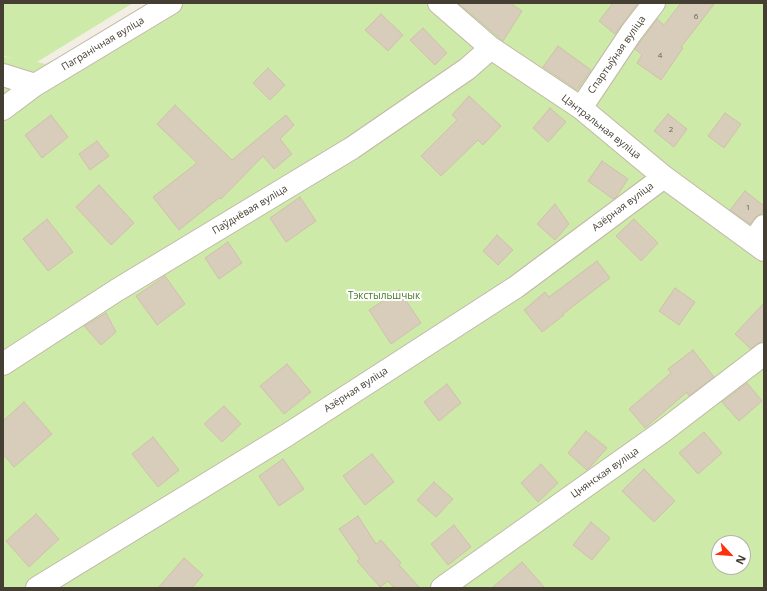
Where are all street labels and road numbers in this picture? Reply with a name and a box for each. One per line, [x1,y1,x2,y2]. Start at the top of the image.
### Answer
street label: Спартыўная вуліца [586,14,648,96]
street label: Пагранічная вуліца [59,15,147,73]
street label: Цэнтральная вуліца [559,92,643,162]
street label: Азёрная вуліца [590,180,656,234]
street label: Паўднёвая вуліца [210,183,290,237]
street label: Азёрная вуліца [322,365,390,415]
street label: Цнянская вуліца [569,445,641,501]

